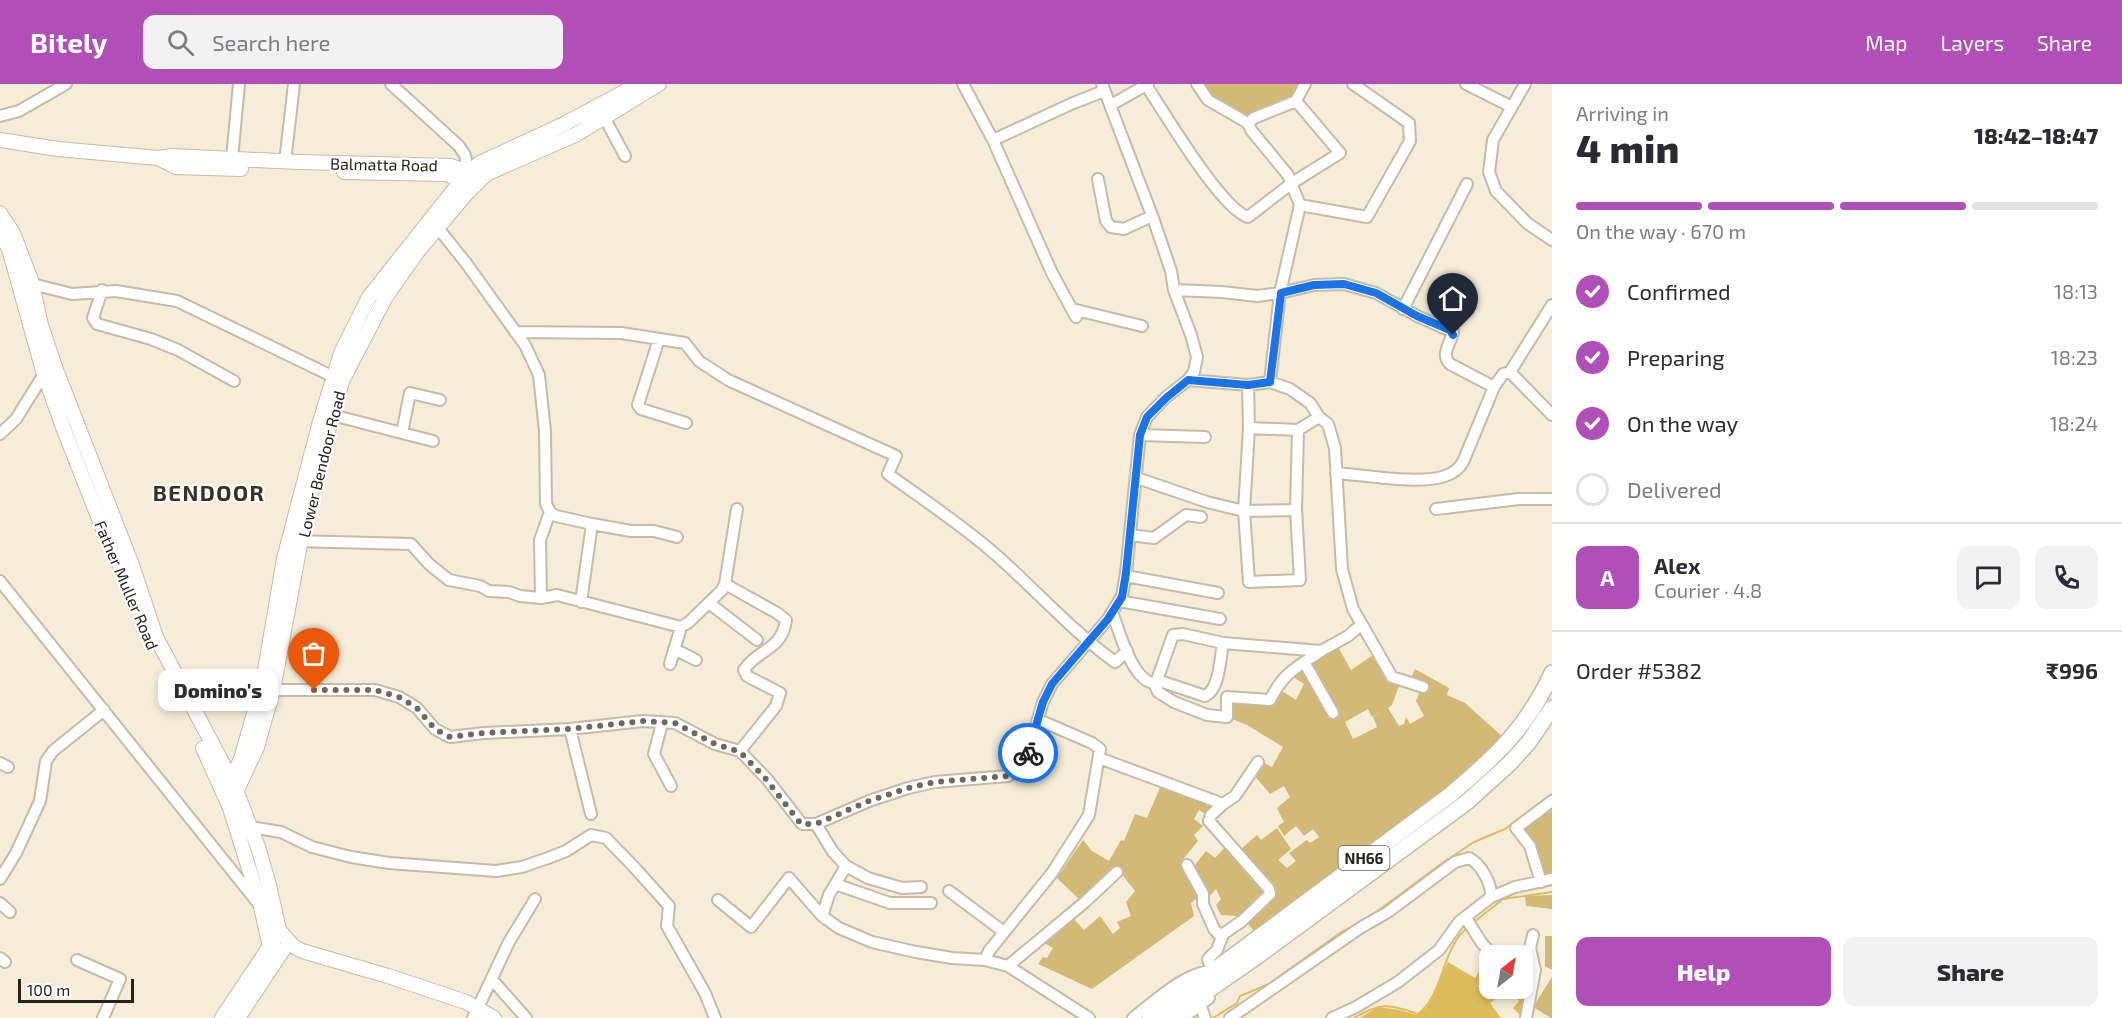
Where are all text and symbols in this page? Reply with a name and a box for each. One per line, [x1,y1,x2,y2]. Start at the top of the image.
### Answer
search box [143,15,563,69]
text: Bitely [30,25,107,59]
icon: search [164,26,197,59]
text: Search here [212,29,330,55]
text: Map [1865,30,1907,55]
text: Layers [1940,30,2004,55]
text: Share [2037,30,2092,55]
text: Arriving in [1576,101,1669,125]
text: 18:42–18:47 [1974,122,2098,148]
text: 4 min [1576,124,1679,171]
street label: Balmatta Road [330,154,438,174]
text: On the way · 670 m [1576,219,1746,243]
pin [1427,273,1478,335]
icon: check [1576,275,1609,308]
text: Confirmed [1627,278,1731,304]
text: 18:13 [2054,279,2098,303]
icon: home [1436,282,1469,315]
icon: check [1576,341,1609,374]
text: Preparing [1627,344,1725,370]
text: 18:23 [2051,345,2098,369]
street label: Lower Bendoor Road [294,389,348,539]
icon: check [1576,407,1609,440]
text: On the way [1627,410,1738,436]
text: 18:24 [2050,411,2098,435]
text: Delivered [1627,476,1722,502]
district label: BENDOOR [153,479,265,505]
street label: Father Muller Road [91,518,163,652]
button: chat [1957,546,2020,609]
button: phone [2035,546,2098,609]
text: Alex [1654,552,1700,578]
text: A [1600,564,1615,590]
text: Courier · 4.8 [1654,578,1762,602]
pin [288,628,339,690]
icon: bag [297,637,330,670]
text: Order #5382 [1576,657,1702,683]
text: ₹996 [2046,657,2098,683]
callout: Domino's [158,669,278,711]
text: Domino's [174,678,262,702]
courier [998,723,1058,783]
icon: bike [1012,737,1045,770]
road number: NH66 [1338,846,1390,870]
button: Help [1576,937,1831,1006]
button: Share [1843,937,2098,1006]
north arrow [1479,945,1533,999]
map controls [1479,945,1533,999]
scale bar [18,976,134,1004]
text: 100 m [27,980,70,999]

